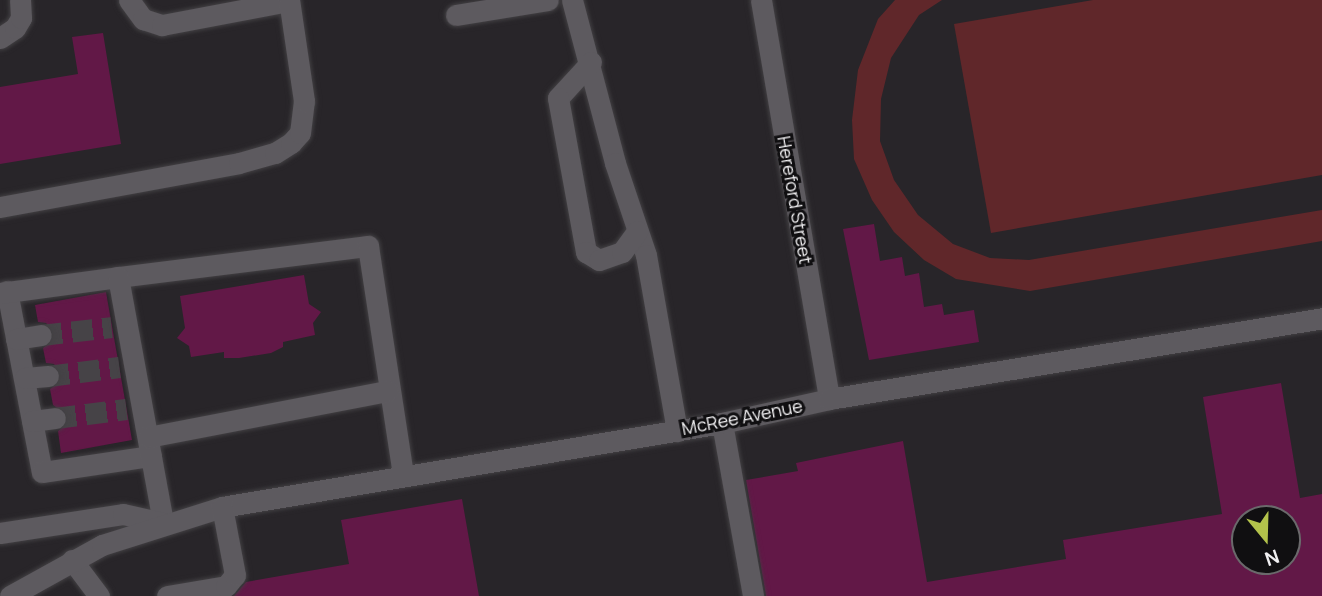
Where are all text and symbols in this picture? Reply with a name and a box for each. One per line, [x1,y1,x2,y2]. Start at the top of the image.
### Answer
street label: Hereford Street [773,134,817,266]
street label: McRee Avenue [680,395,804,439]
north arrow [1231,505,1301,575]
text: N [1261,543,1283,572]

